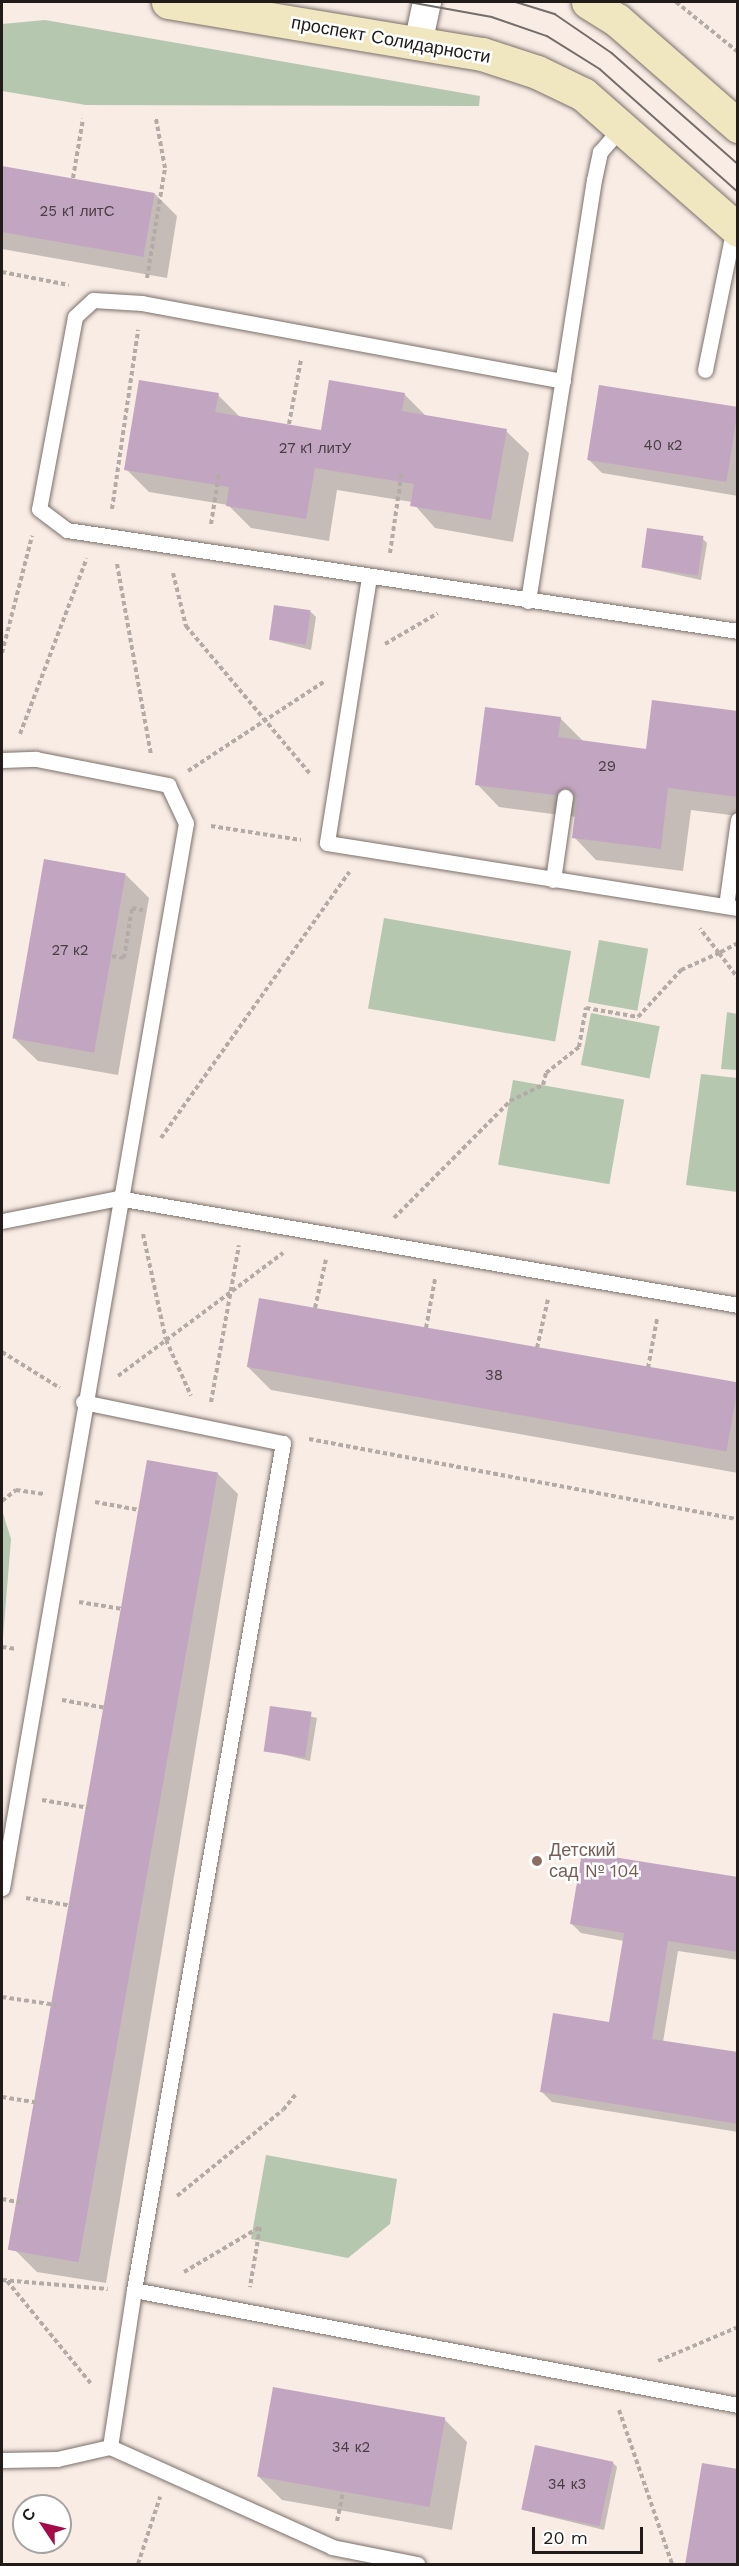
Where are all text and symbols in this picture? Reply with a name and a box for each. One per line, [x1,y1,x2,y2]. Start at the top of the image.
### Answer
street label: проспект Солидарности [290,12,492,68]
house number: 25 к1 литС [40,203,114,221]
house number: 40 к2 [644,437,682,455]
house number: 27 к1 литУ [278,440,352,458]
house number: 29 [598,758,616,776]
house number: 27 к2 [51,942,89,960]
house number: 38 [485,1367,503,1385]
place label: Детский сад № 104 [549,1840,640,1882]
marker: Детский сад № 104 [530,1854,544,1868]
house number: 34 к2 [332,2439,370,2457]
house number: 34 к3 [548,2476,586,2494]
north arrow [12,2494,72,2554]
text: С [17,2504,40,2525]
scale bar [535,2515,646,2553]
text: 20 m [543,2527,588,2548]

